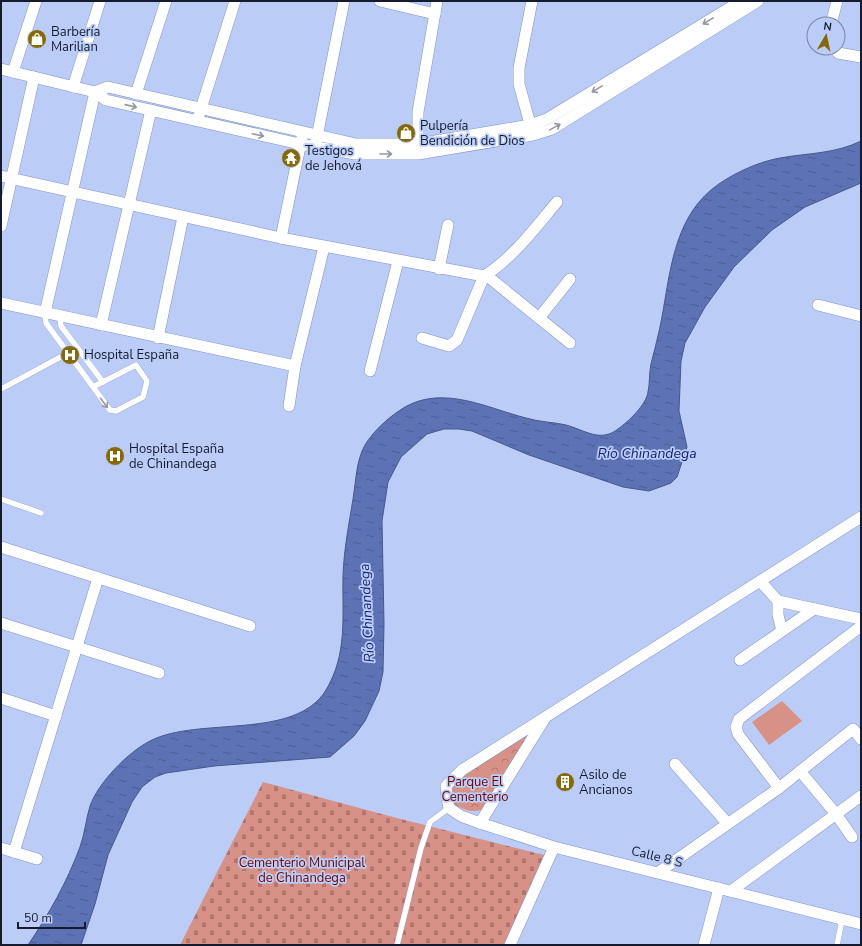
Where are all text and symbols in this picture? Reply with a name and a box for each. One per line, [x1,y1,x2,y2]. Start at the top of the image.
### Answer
north arrow [806,16,846,56]
one-way arrow [702,18,714,26]
text: N [822,19,833,35]
place label: Barbería Marilian [51,23,100,56]
shop icon: Barbería Marilian [26,28,48,50]
one-way arrow [592,85,603,93]
one-way arrow [125,102,138,110]
place label: Pulpería Bendición de Dios [420,117,525,150]
shop icon: Pulpería Bendición de Dios [395,122,417,144]
one-way arrow [549,123,561,130]
one-way arrow [251,131,264,139]
place label: Testigos de Jehová [305,142,362,175]
temple icon: Testigos de Jehová [280,147,302,169]
one-way arrow [379,150,392,158]
hospital icon: Hospital España [59,344,81,366]
place label: Hospital España [84,346,179,364]
one-way arrow [100,397,108,408]
place label: Hospital España de Chinandega [129,440,224,473]
water label: Río Chinandega [597,444,697,463]
hospital icon: Hospital España de Chinandega [104,445,126,467]
water label: Río Chinandega [355,563,379,663]
place label: Asilo de Ancianos [579,766,633,799]
building icon: Asilo de Ancianos [554,771,576,793]
park label: Parque El Cementerio [442,773,508,806]
street label: Calle 8 S [629,842,685,872]
park label: Cementerio Municipal de Chinandega [239,854,365,887]
scale bar [18,904,85,930]
text: 50 m [24,910,52,926]

